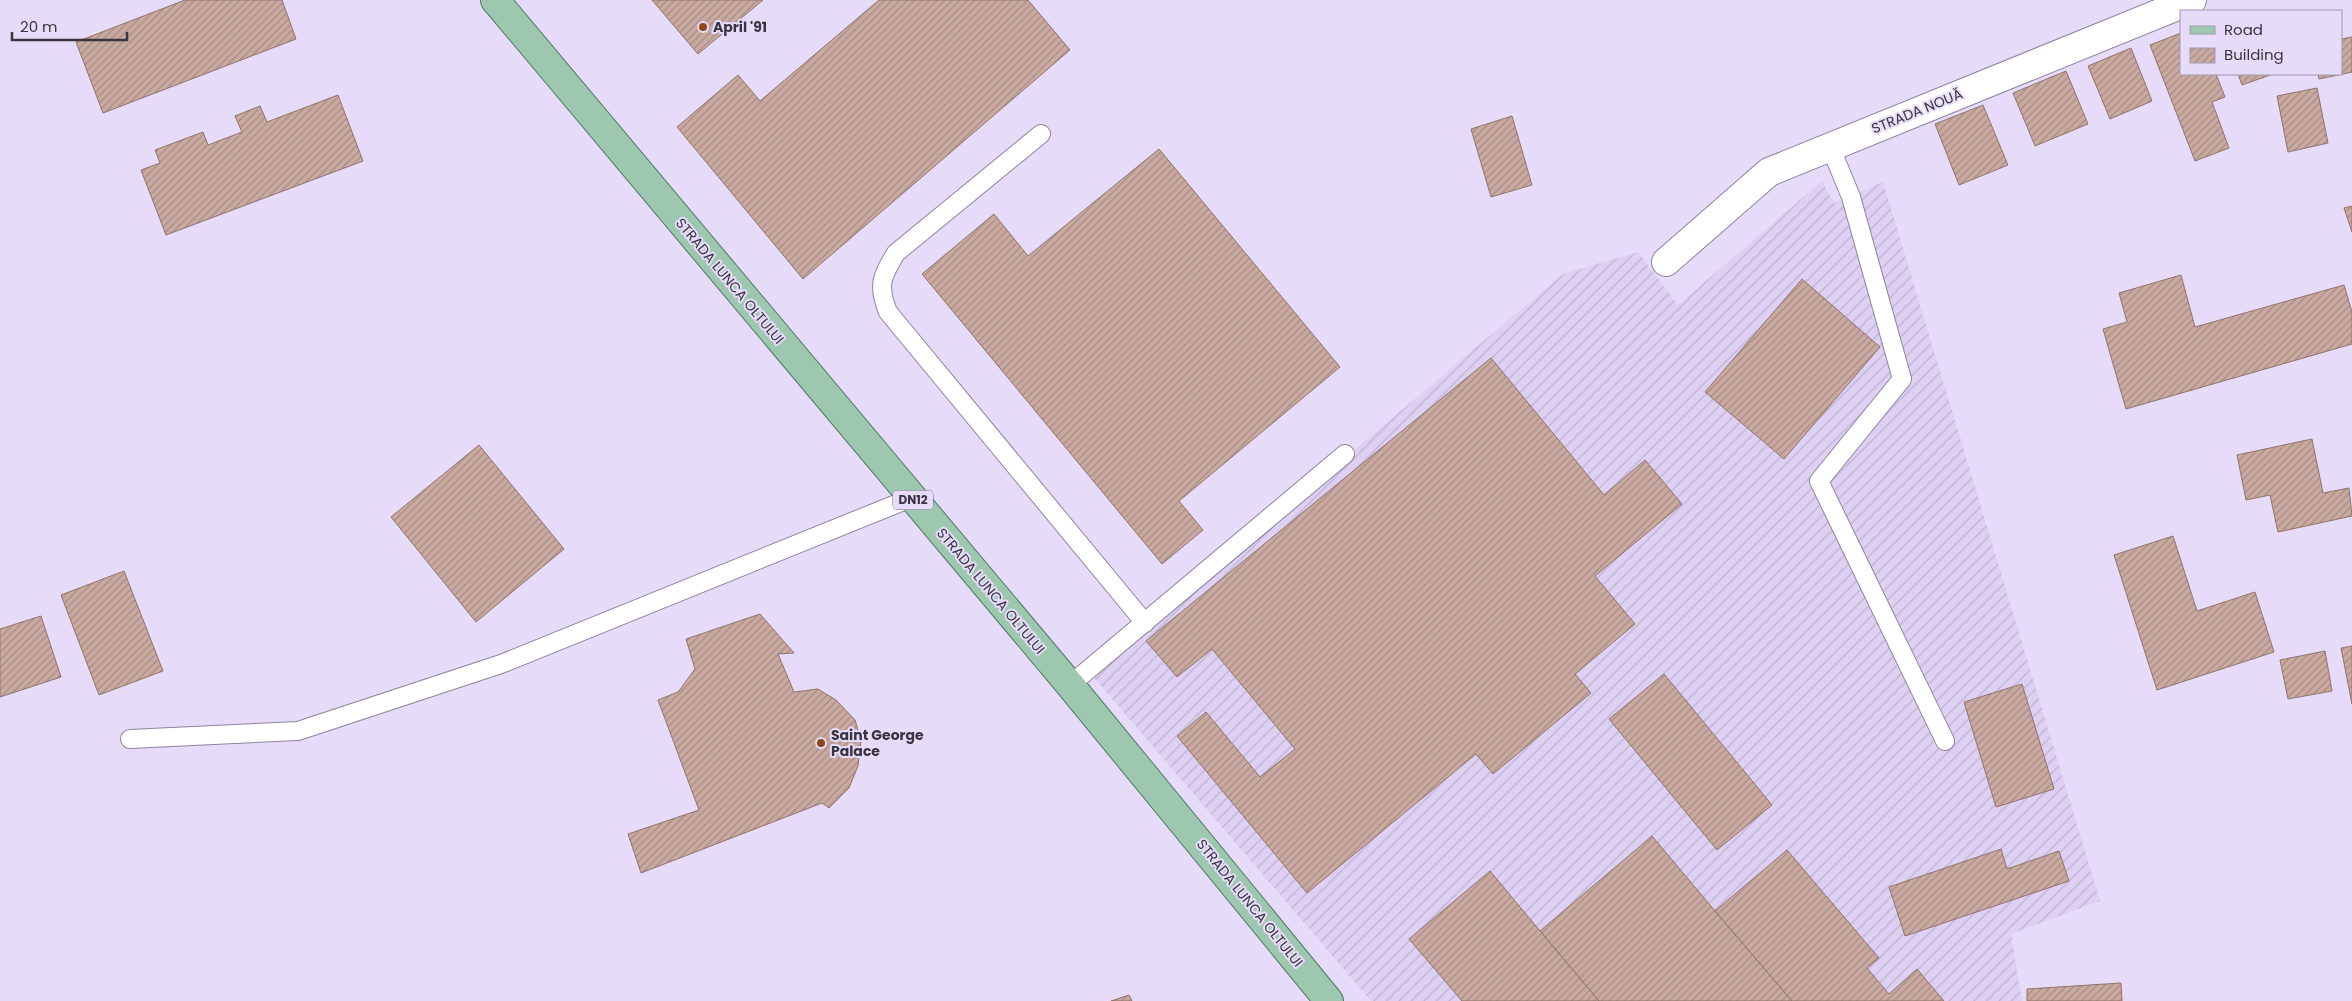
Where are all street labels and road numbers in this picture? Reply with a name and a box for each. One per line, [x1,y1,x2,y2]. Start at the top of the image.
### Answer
street label: STRADA NOUĂ [1868,84,1966,138]
street label: STRADA LUNCA OLTULUI [671,214,789,348]
road number: DN12 [893,490,933,510]
street label: STRADA LUNCA OLTULUI [932,524,1050,658]
street label: STRADA LUNCA OLTULUI [1192,835,1308,971]

